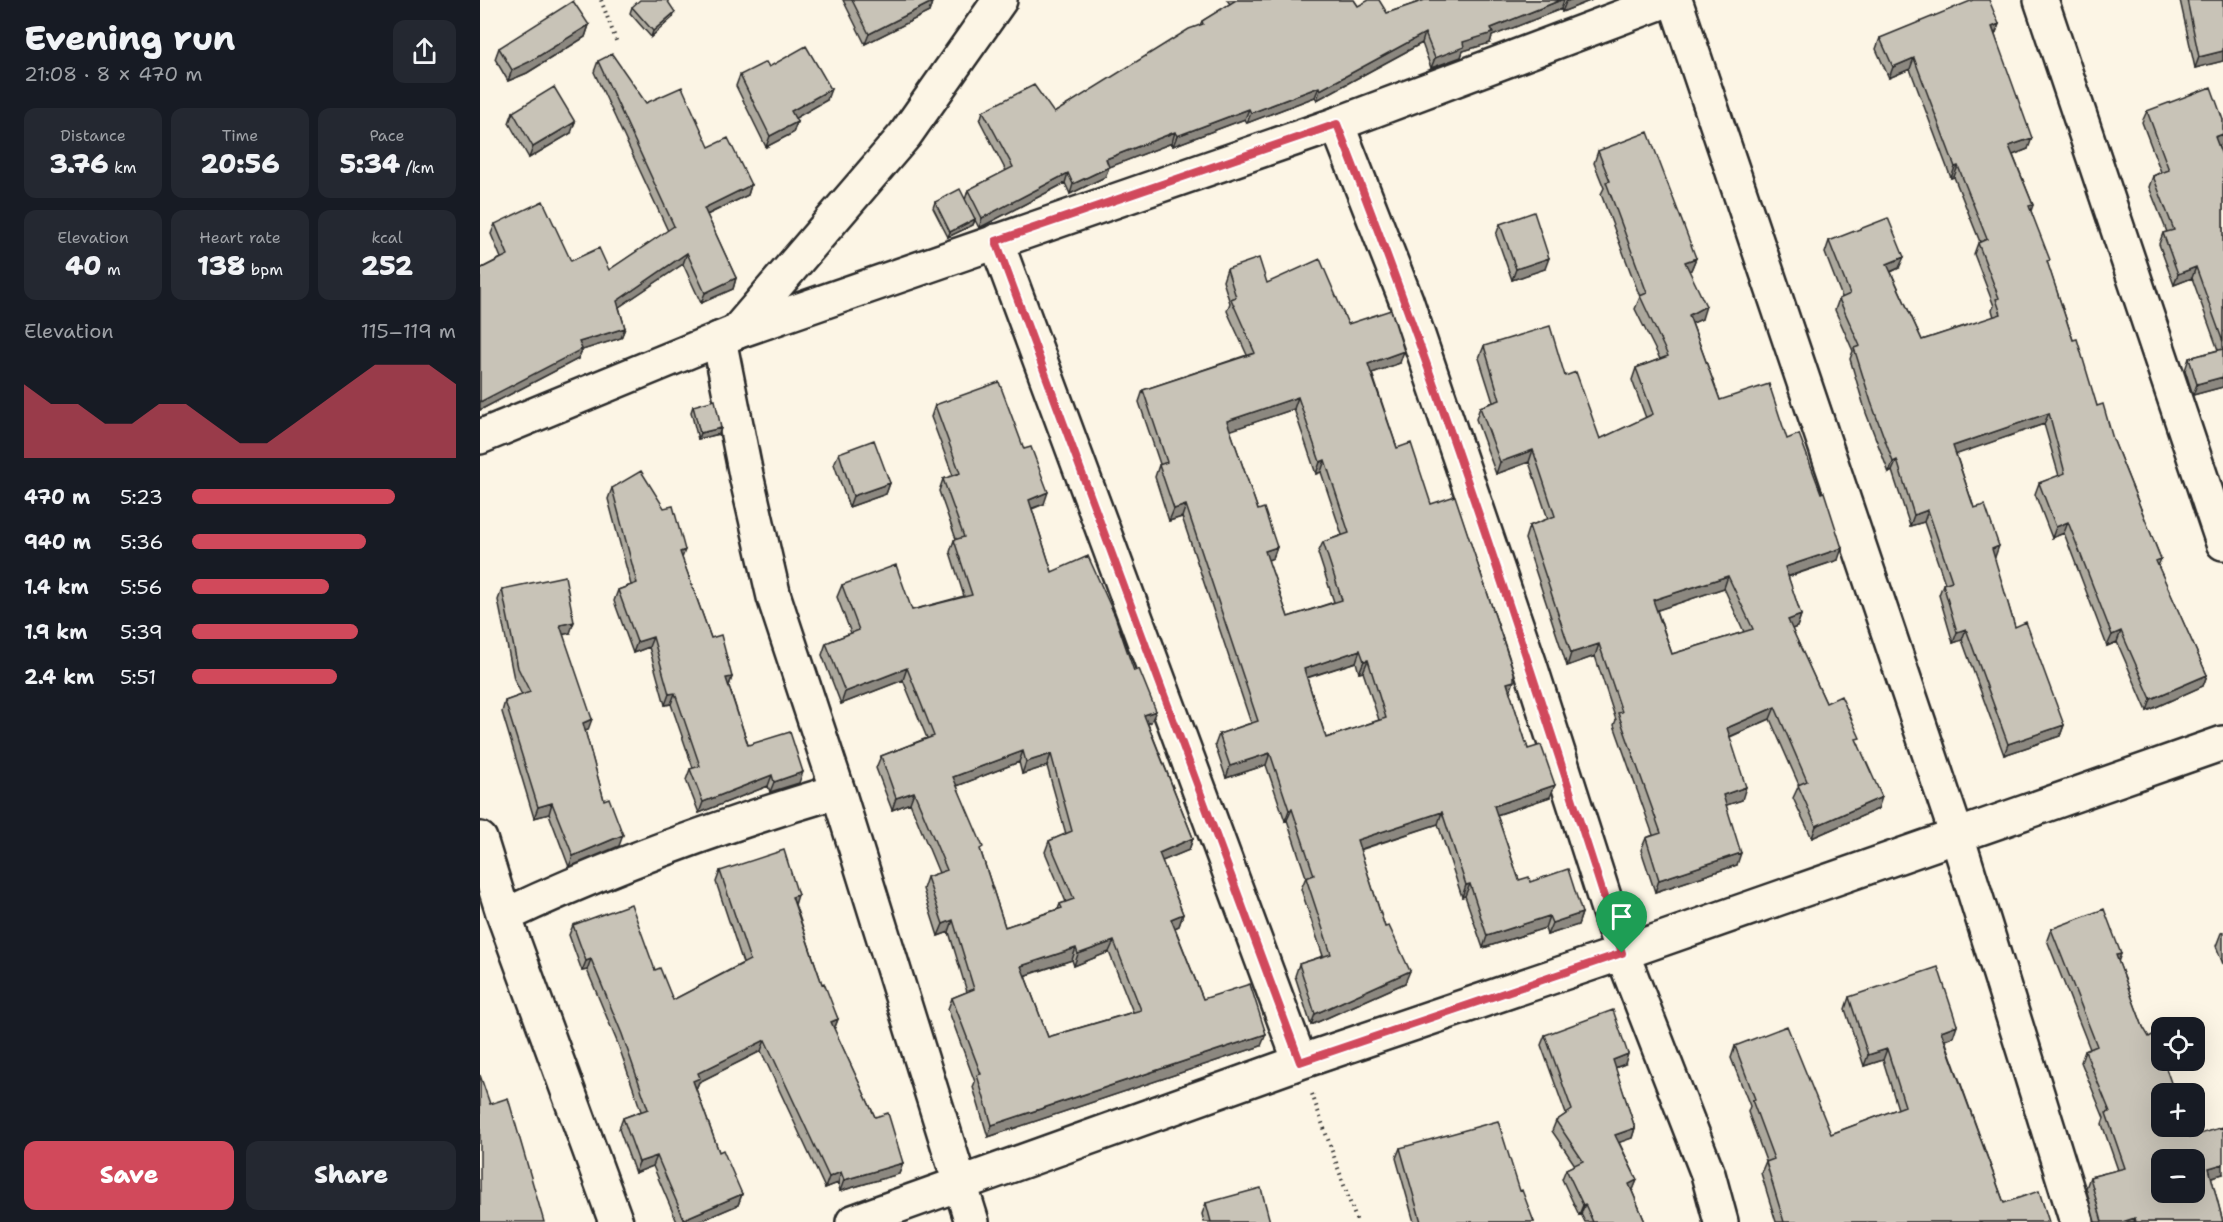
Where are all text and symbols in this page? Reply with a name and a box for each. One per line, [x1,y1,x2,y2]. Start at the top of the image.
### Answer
text: Evening run [24,16,235,61]
button: share [393,20,456,83]
text: 21:08 · 8 × 470 m [24,61,202,87]
text: Distance [60,125,126,146]
text: Time [222,125,258,146]
text: Pace [369,125,405,146]
text: 3.76 [49,146,108,181]
text: 20:56 [200,146,280,181]
text: 5:34 [340,146,400,181]
text: km [108,157,137,178]
text: /km [400,157,434,178]
text: Elevation [57,227,129,248]
text: Heart rate [199,227,281,248]
text: kcal [371,227,403,248]
text: 40 [65,248,102,283]
text: 138 [197,248,245,283]
text: 252 [361,248,413,283]
text: m [102,259,121,280]
text: bpm [245,259,283,280]
text: Elevation [24,318,114,344]
text: 115–119 m [361,318,456,344]
text: 470 m [24,484,90,510]
text: 5:23 [120,484,163,510]
text: 940 m [24,529,91,555]
text: 5:36 [120,529,163,555]
text: 1.4 km [24,574,89,600]
text: 5:56 [120,574,163,600]
text: 1.9 km [24,619,87,645]
text: 5:39 [120,619,163,645]
text: 2.4 km [24,664,94,690]
text: 5:51 [120,664,156,690]
pin [1596,891,1647,953]
icon: arrive [1605,900,1638,933]
map controls [2151,1017,2205,1203]
button: locate [2151,1017,2205,1071]
button: + [2151,1083,2205,1137]
button: Save [24,1141,234,1210]
button: Share [246,1141,456,1210]
button: − [2151,1149,2205,1203]

